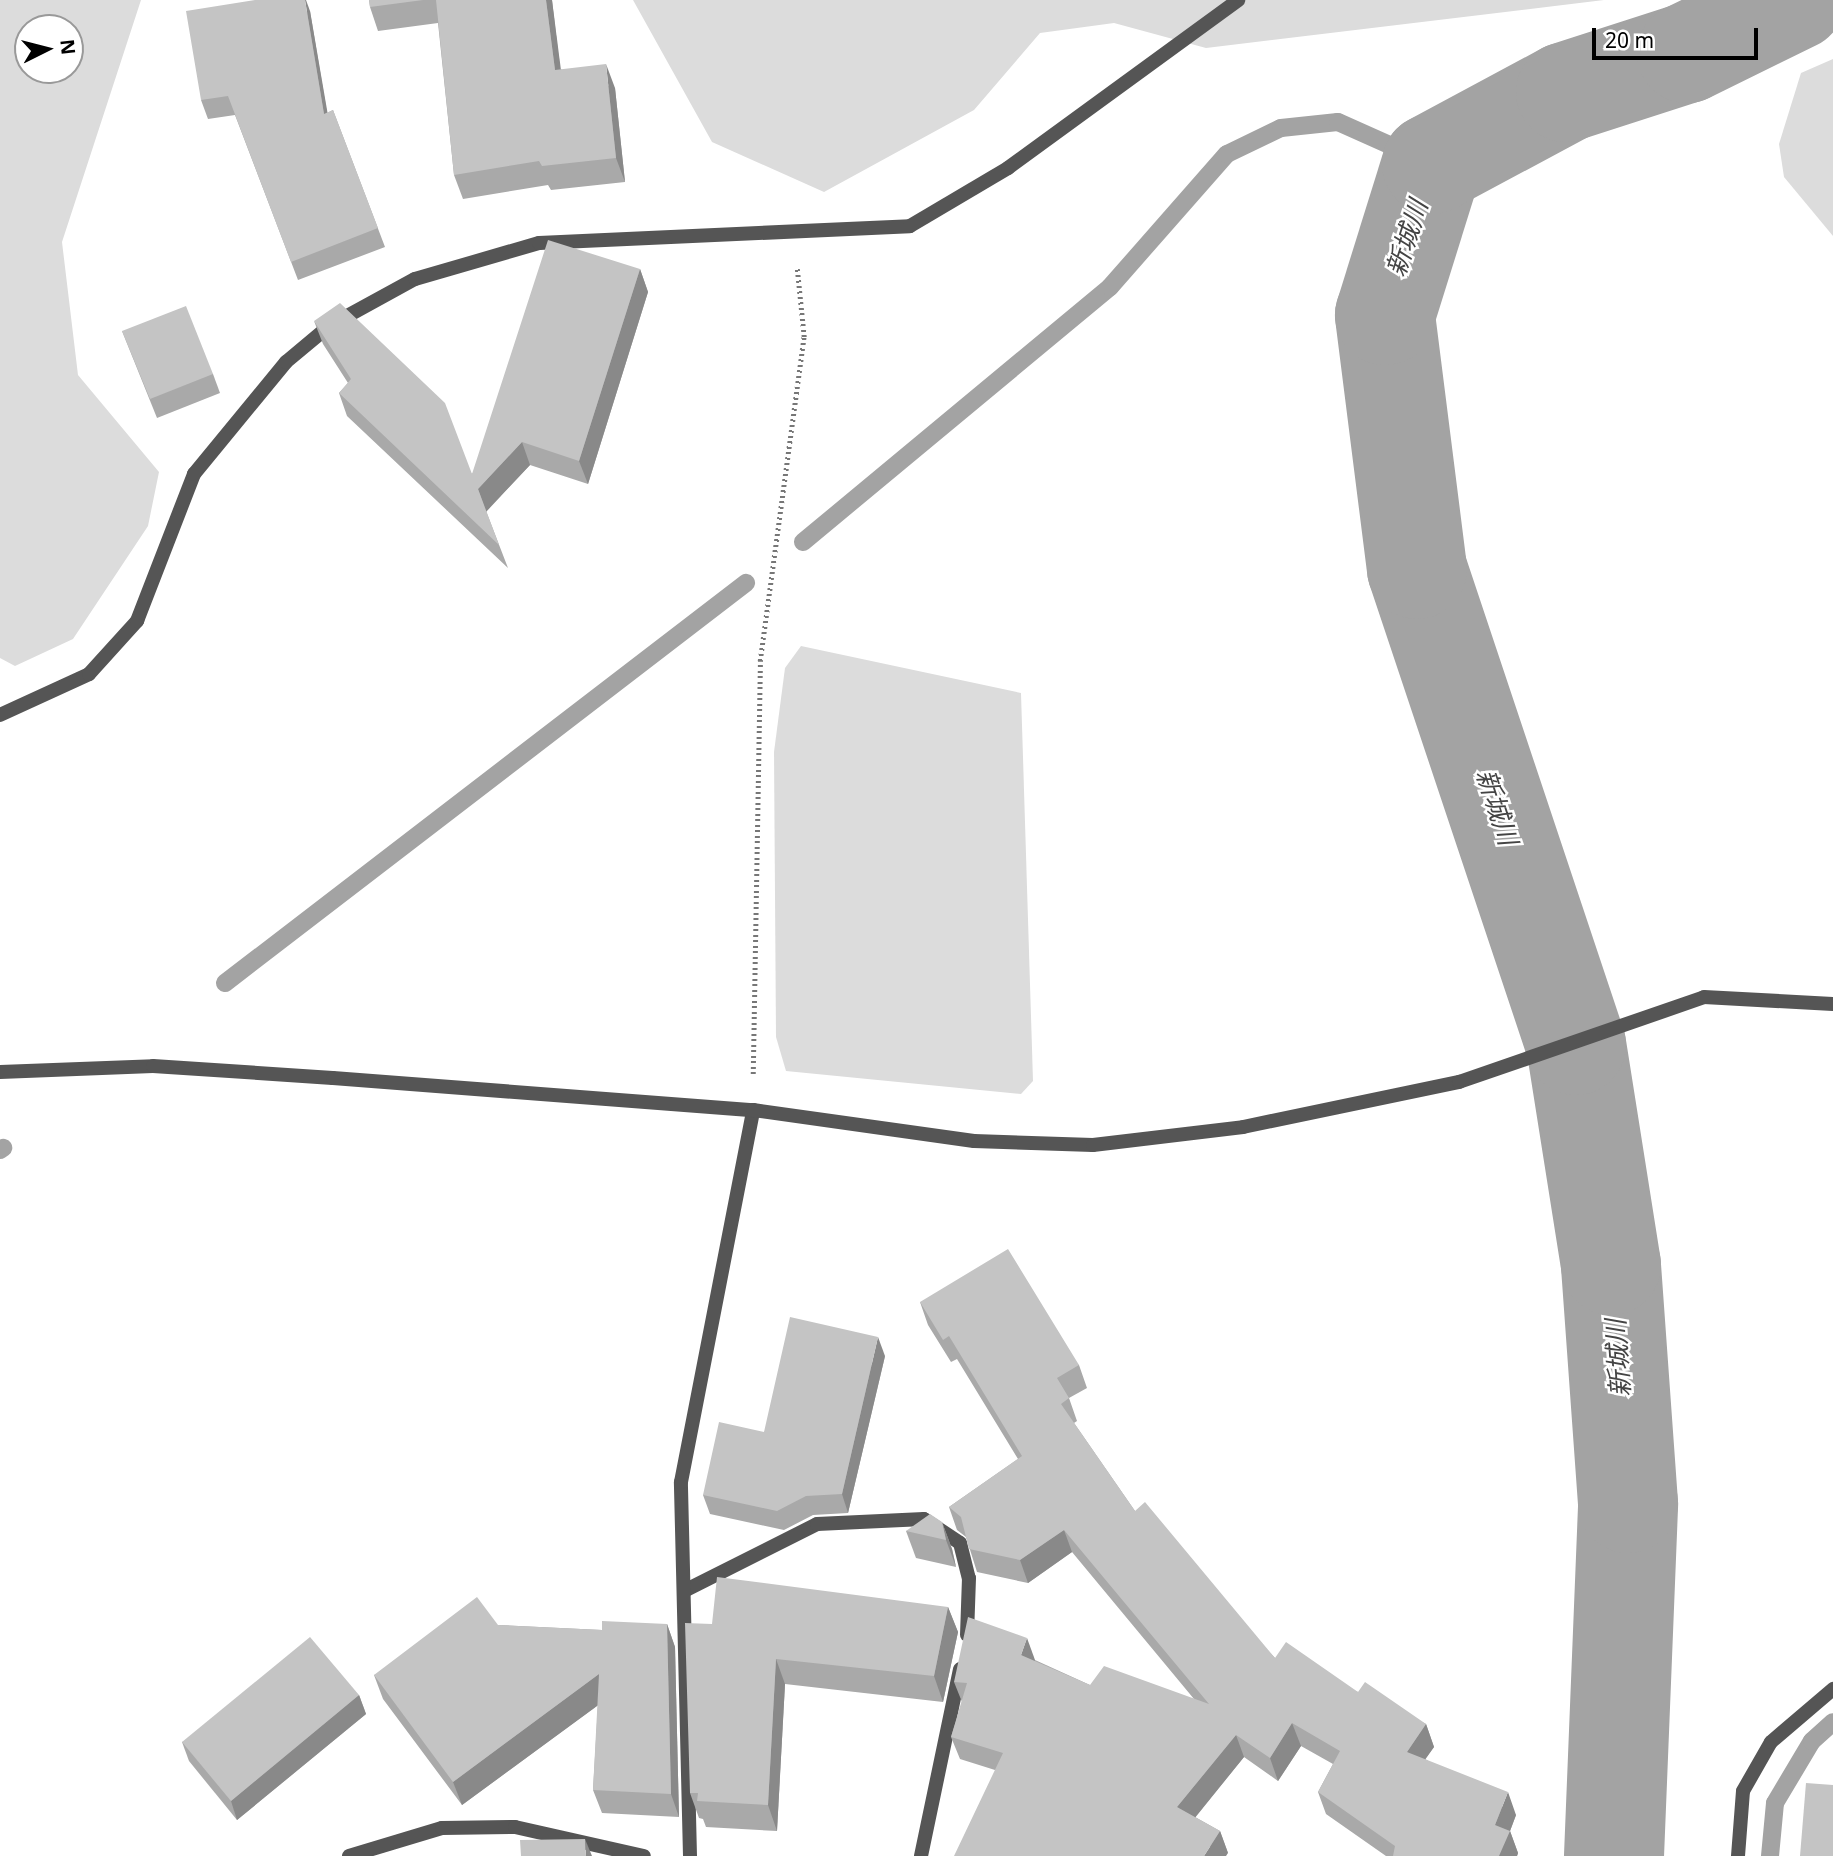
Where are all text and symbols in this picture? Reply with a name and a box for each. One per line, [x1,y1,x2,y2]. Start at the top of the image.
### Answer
north arrow [14,14,84,84]
scale bar [1595,14,1761,58]
text: 20 m [1605,26,1654,54]
text: N [54,38,82,56]
water label: 新城川 [1380,196,1434,280]
water label: 新城川 [1470,765,1524,849]
water label: 新城川 [1600,1318,1636,1398]

